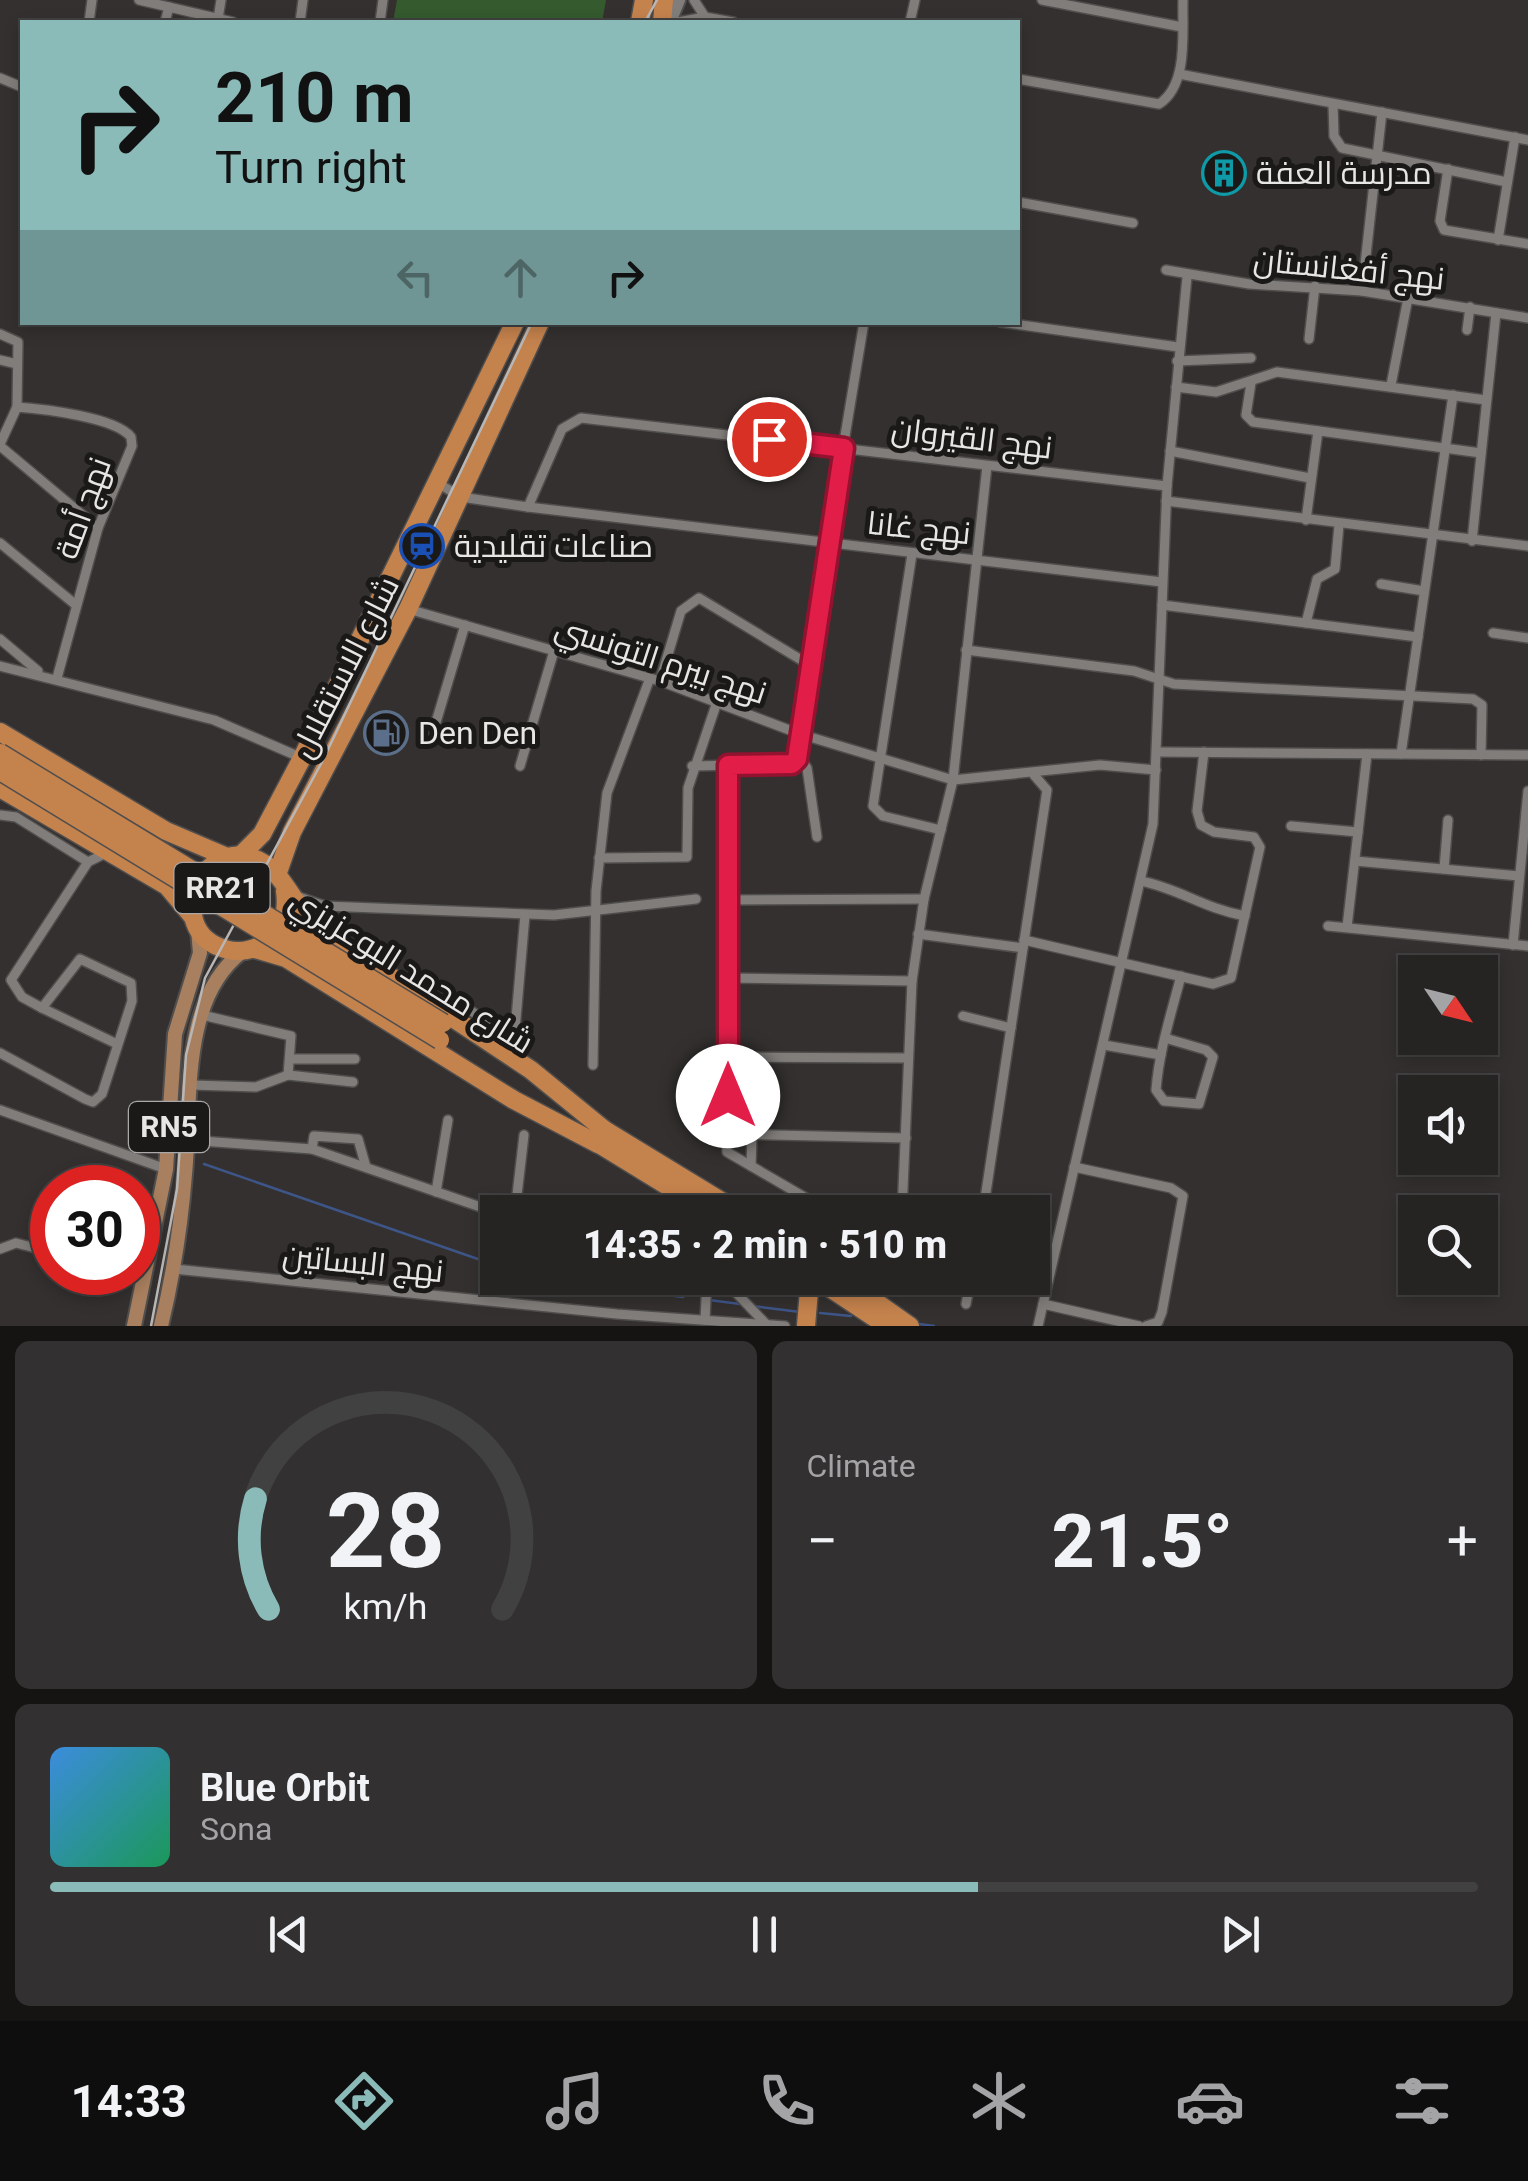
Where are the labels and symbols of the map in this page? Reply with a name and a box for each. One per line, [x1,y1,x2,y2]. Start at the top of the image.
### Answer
building icon: مدرسة العفة [1201,150,1247,196]
place label: مدرسة العفة [1256,154,1432,192]
street label: نهج أفغانستان [1251,239,1446,301]
pin [727,397,812,482]
street label: نهج القيروان [889,409,1055,470]
street label: نهج أمة [46,452,122,565]
street label: نهج غانا [865,504,973,555]
station icon: صناعات تقليدية [399,523,445,569]
place label: صناعات تقليدية [454,527,653,565]
street label: شارع الاستقلال [283,570,410,765]
street label: نهج بيرم التونسي [549,608,771,717]
fuel station icon: Den Den [363,710,409,756]
place label: Den Den [418,714,537,752]
road number: RR21 [174,863,270,913]
street label: شارع محمد البوعزيزي [280,881,541,1066]
north arrow [1398,955,1498,1055]
position arrow [676,1044,780,1148]
road number: RN5 [129,1102,209,1152]
speed limit sign: 30 [30,1165,160,1295]
street label: نهج البساتين [280,1236,445,1293]

